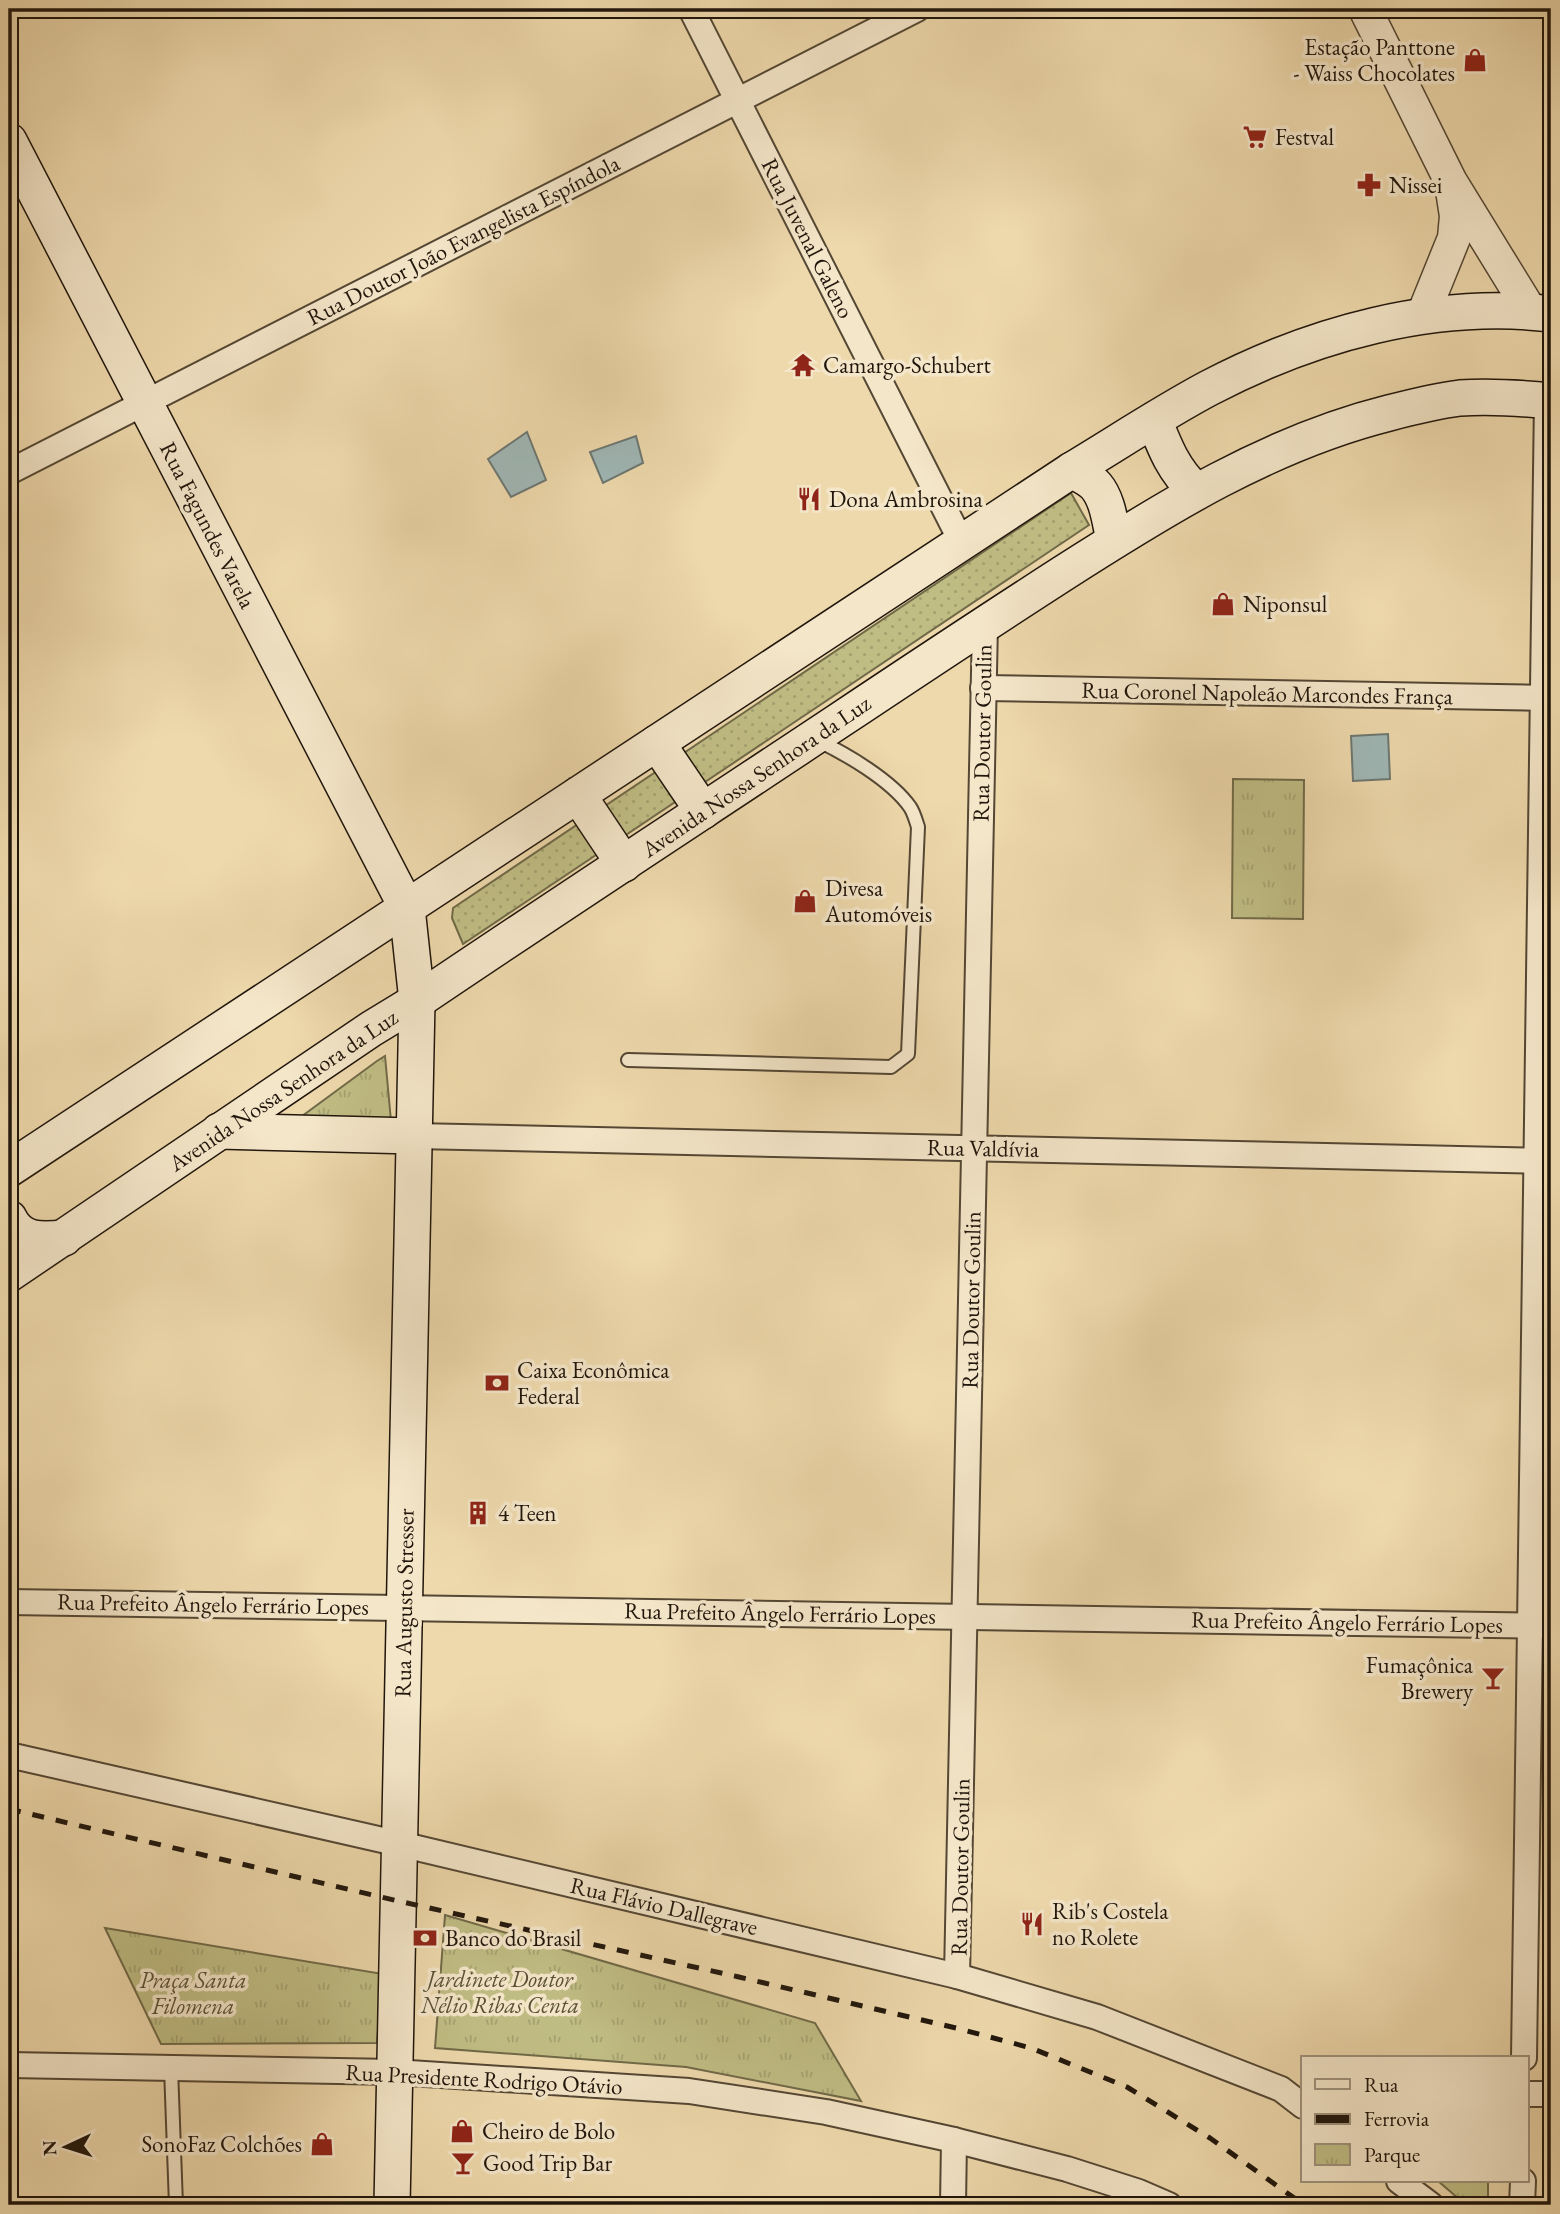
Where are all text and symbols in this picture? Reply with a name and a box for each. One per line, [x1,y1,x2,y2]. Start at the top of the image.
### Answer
place label: Estação Panttone - Waiss Chocolates [1293,32,1455,88]
shop icon: Estação Panttone - Waiss Chocolates [1461,46,1489,74]
place label: Festval [1275,122,1335,152]
supermarket icon: Festval [1241,123,1269,151]
street label: Rua Doutor João Evangelista Espíndola [301,147,625,332]
street label: Rua Juvenal Galeno [755,153,861,323]
place label: Nissei [1389,170,1443,200]
pharmacy icon: Nissei [1355,171,1383,199]
place label: Camargo-Schubert [823,350,991,380]
temple icon: Camargo-Schubert [789,351,817,379]
street label: Rua Fagundes Varela [153,437,263,614]
place label: Dona Ambrosina [829,484,984,514]
restaurant icon: Dona Ambrosina [795,485,823,513]
place label: Niponsul [1243,589,1328,619]
shop icon: Niponsul [1209,590,1237,618]
street label: Rua Doutor Goulin [965,644,999,822]
street label: Rua Coronel Napoleão Marcondes França [1081,675,1454,711]
street label: Avenida Nossa Senhora da Luz [635,688,877,865]
place label: Divesa Automóveis [824,873,932,929]
shop icon: Divesa Automóveis [791,887,819,915]
street label: Avenida Nossa Senhora da Luz [162,1002,404,1179]
street label: Rua Valdívia [927,1132,1040,1164]
street label: Rua Doutor Goulin [954,1211,988,1389]
place label: Caixa Econômica Federal [517,1355,670,1411]
bank icon: Caixa Econômica Federal [483,1369,511,1397]
place label: 4 Teen [498,1498,557,1528]
building icon: 4 Teen [464,1499,492,1527]
street label: Rua Augusto Stresser [387,1508,421,1698]
street label: Rua Prefeito Ângelo Ferrário Lopes [57,1586,369,1622]
street label: Rua Prefeito Ângelo Ferrário Lopes [624,1595,936,1631]
street label: Rua Prefeito Ângelo Ferrário Lopes [1191,1604,1503,1640]
place label: Fumaçônica Brewery [1366,1650,1474,1706]
bar icon: Fumaçônica Brewery [1479,1664,1507,1692]
street label: Rua Doutor Goulin [943,1778,977,1956]
street label: Rua Flávio Dallegrave [567,1870,761,1942]
place label: Rib's Costela no Rolete [1052,1896,1169,1952]
restaurant icon: Rib's Costela no Rolete [1018,1910,1046,1938]
place label: Banco do Brasil [445,1923,582,1953]
bank icon: Banco do Brasil [411,1924,439,1952]
park label: Jardinete Doutor Nélio Ribas Centa [420,1964,579,2020]
park label: Praça Santa Filomena [140,1965,246,2021]
legend [1301,2056,1528,2182]
street label: Rua Presidente Rodrigo Otávio [345,2057,623,2101]
text: Rua [1364,2071,1399,2098]
text: Ferrovia [1364,2105,1430,2132]
north arrow [32,2112,102,2182]
place label: Cheiro de Bolo [482,2116,615,2146]
shop icon: Cheiro de Bolo [448,2117,476,2145]
place label: SonoFaz Colchões [141,2129,302,2159]
shop icon: SonoFaz Colchões [308,2130,336,2158]
text: N [36,2139,63,2157]
text: Parque [1364,2141,1420,2168]
place label: Good Trip Bar [483,2148,612,2178]
bar icon: Good Trip Bar [449,2149,477,2177]

